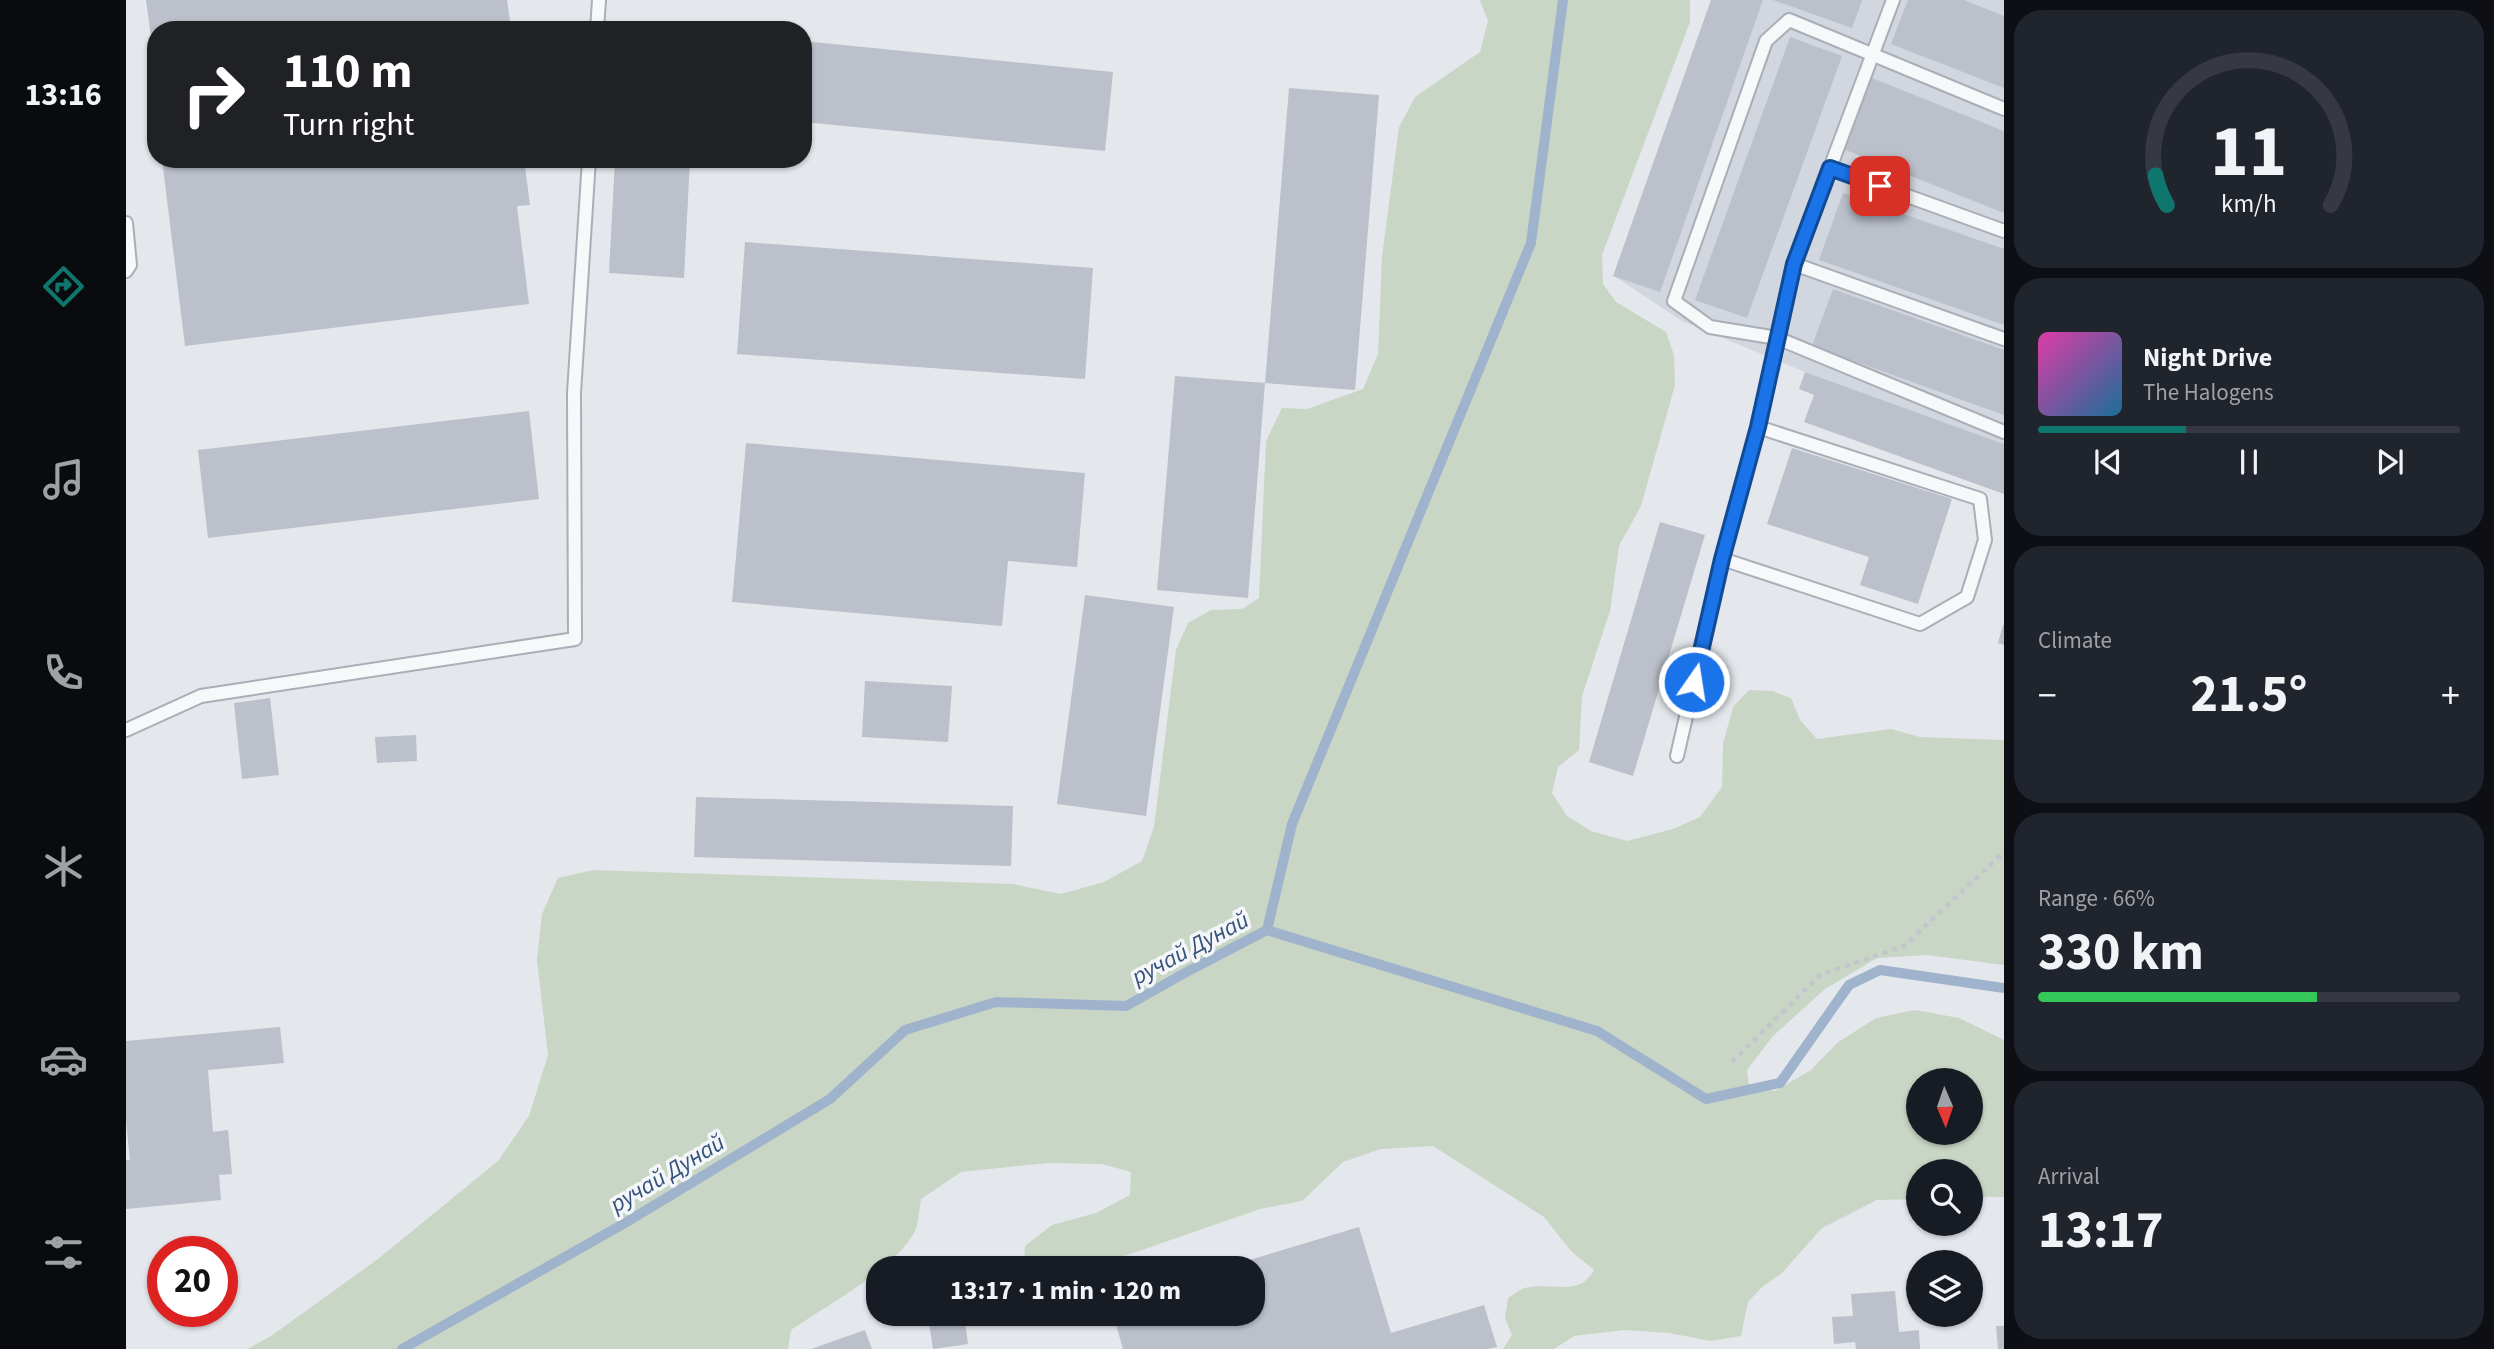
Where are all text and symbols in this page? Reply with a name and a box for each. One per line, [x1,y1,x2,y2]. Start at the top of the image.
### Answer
text: 110 m [283,37,412,107]
icon: right [168,49,259,140]
text: 13:16 [24,72,102,118]
text: 11 [2211,100,2287,204]
text: Turn right [283,102,414,148]
pin [1850,156,1910,216]
icon: arrive [1861,167,1899,205]
text: km/h [2221,186,2277,222]
icon: directions [39,262,88,311]
text: Night Drive [2143,339,2272,376]
text: The Halogens [2143,376,2274,409]
icon: previous [2089,443,2127,481]
icon: pause [2230,443,2268,481]
icon: next [2371,443,2409,481]
icon: music [39,455,88,504]
text: Climate [2038,624,2112,657]
position arrow [1657,645,1731,719]
icon: phone [39,648,88,697]
text: 21.5° [2191,658,2307,732]
text: − [2038,669,2057,723]
text: + [2441,669,2460,723]
icon: climate [39,842,88,891]
text: Range · 66% [2038,882,2155,915]
water label: ручай Дунай [1124,903,1255,995]
text: 330 km [2038,916,2204,990]
icon: car [39,1035,88,1084]
north arrow [1906,1068,1983,1144]
map controls [1906,1068,1983,1327]
water label: ручай Дунай [602,1125,731,1222]
button: search [1906,1159,1983,1236]
text: Arrival [2038,1160,2100,1193]
text: 13:17 [2038,1194,2163,1268]
icon: filters [39,1228,88,1277]
speed limit sign: 20 [147,1236,238,1327]
button: layers [1906,1250,1983,1327]
text: 13:17 · 1 min · 120 m [950,1272,1181,1309]

